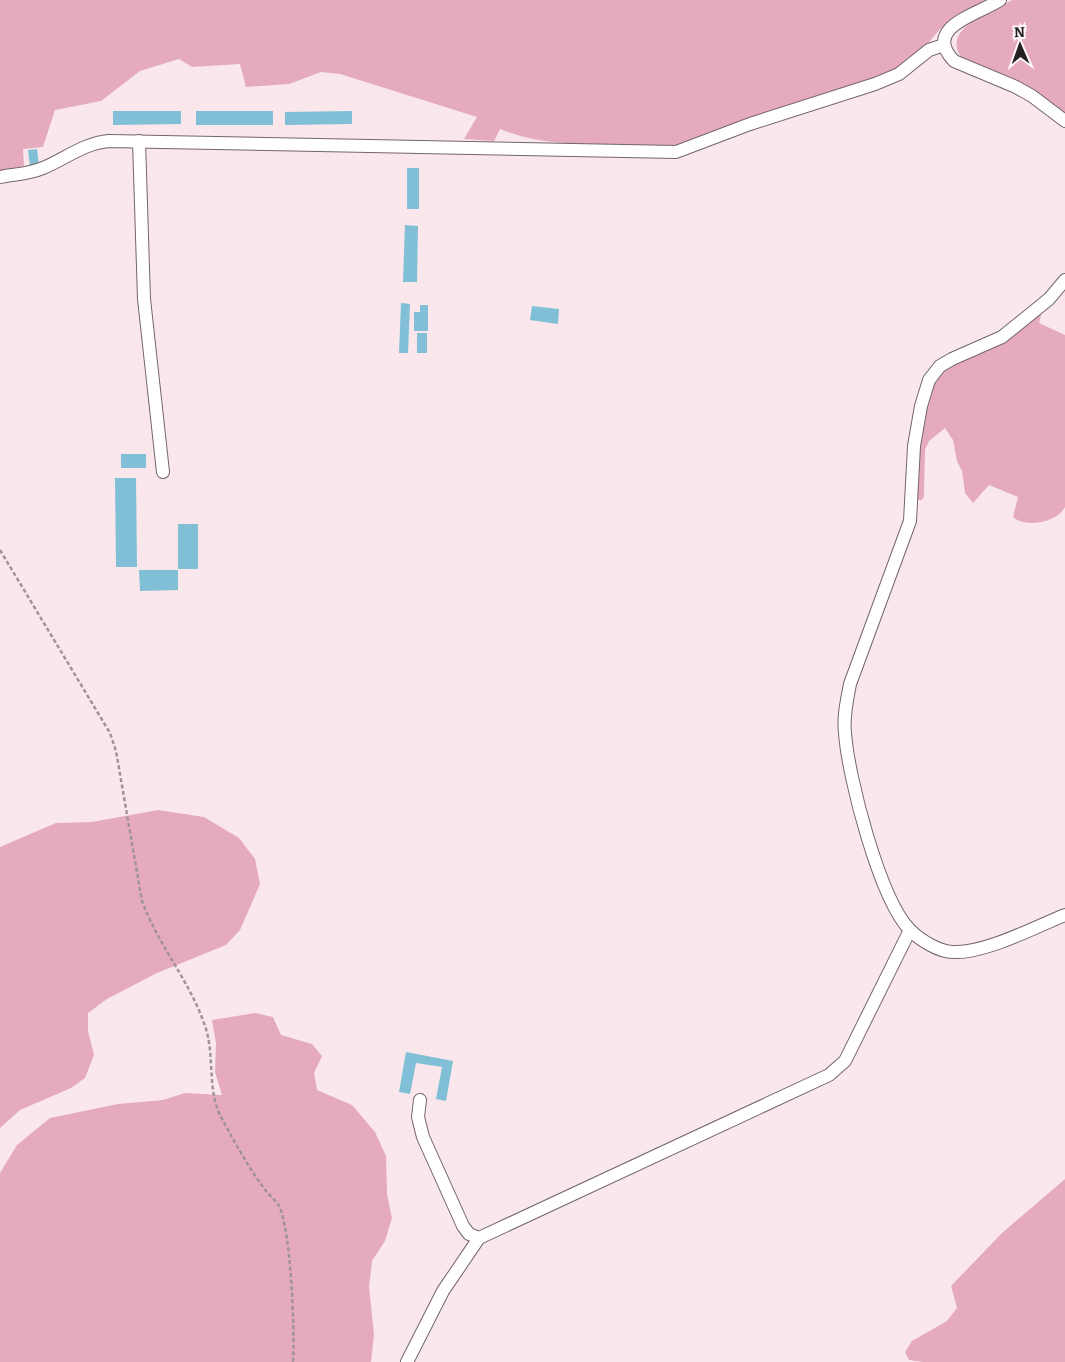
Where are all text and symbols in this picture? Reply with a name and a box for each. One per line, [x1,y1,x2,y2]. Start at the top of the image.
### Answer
north arrow [995,20,1045,70]
text: N [1014,24,1025,41]

